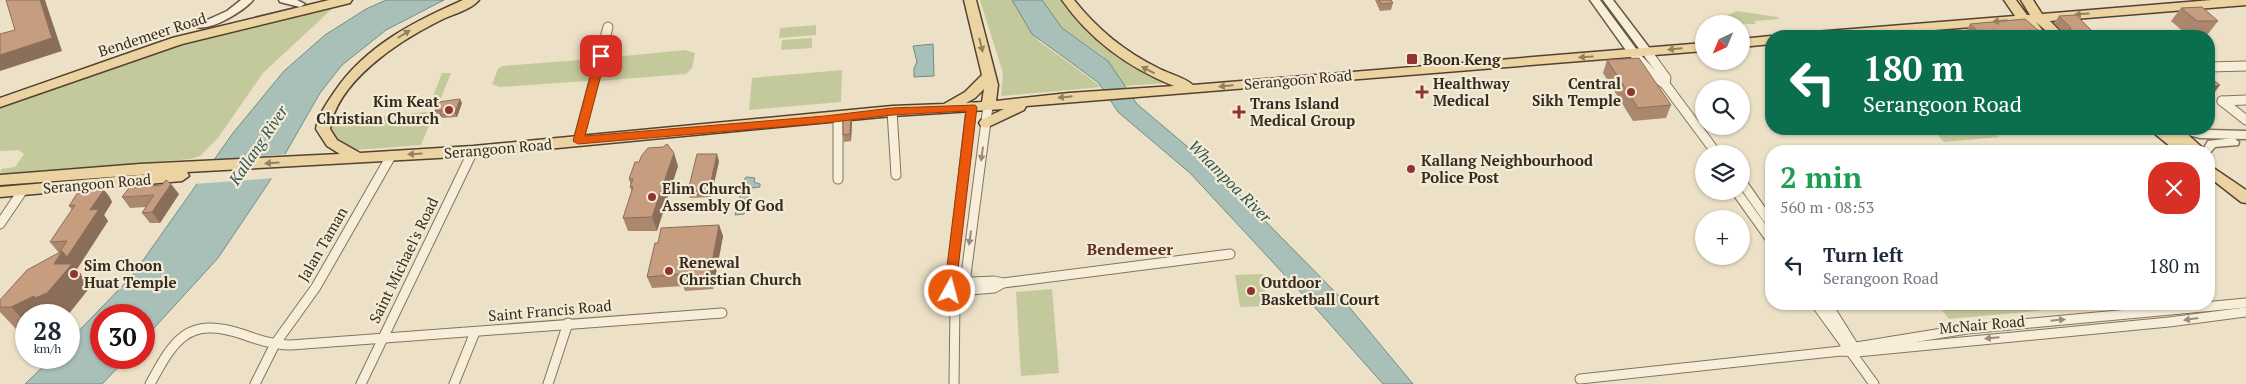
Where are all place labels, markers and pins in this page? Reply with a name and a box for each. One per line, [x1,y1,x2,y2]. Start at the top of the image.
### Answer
pin [580,35,622,77]
place label: Boon Keng [1423,49,1501,69]
marker: Boon Keng [1405,52,1419,66]
place label: Healthway Medical [1433,73,1511,110]
place label: Central Sikh Temple [1532,73,1621,110]
marker: Healthway Medical [1415,85,1429,99]
marker: Central Sikh Temple [1625,86,1637,98]
place label: Kim Keat Christian Church [316,91,439,128]
place label: Trans Island Medical Group [1250,93,1355,130]
marker: Kim Keat Christian Church [443,104,455,116]
marker: Trans Island Medical Group [1232,105,1246,119]
place label: Kallang Neighbourhood Police Post [1421,150,1593,187]
marker: Kallang Neighbourhood Police Post [1405,163,1417,175]
place label: Elim Church Assembly Of God [662,178,784,215]
marker: Elim Church Assembly Of God [646,191,658,203]
place label: Renewal Christian Church [679,252,802,289]
place label: Sim Choon Huat Temple [84,255,177,292]
marker: Renewal Christian Church [663,265,675,277]
marker: Sim Choon Huat Temple [68,268,80,280]
place label: Outdoor Basketball Court [1261,272,1380,309]
marker: Outdoor Basketball Court [1245,285,1257,297]

